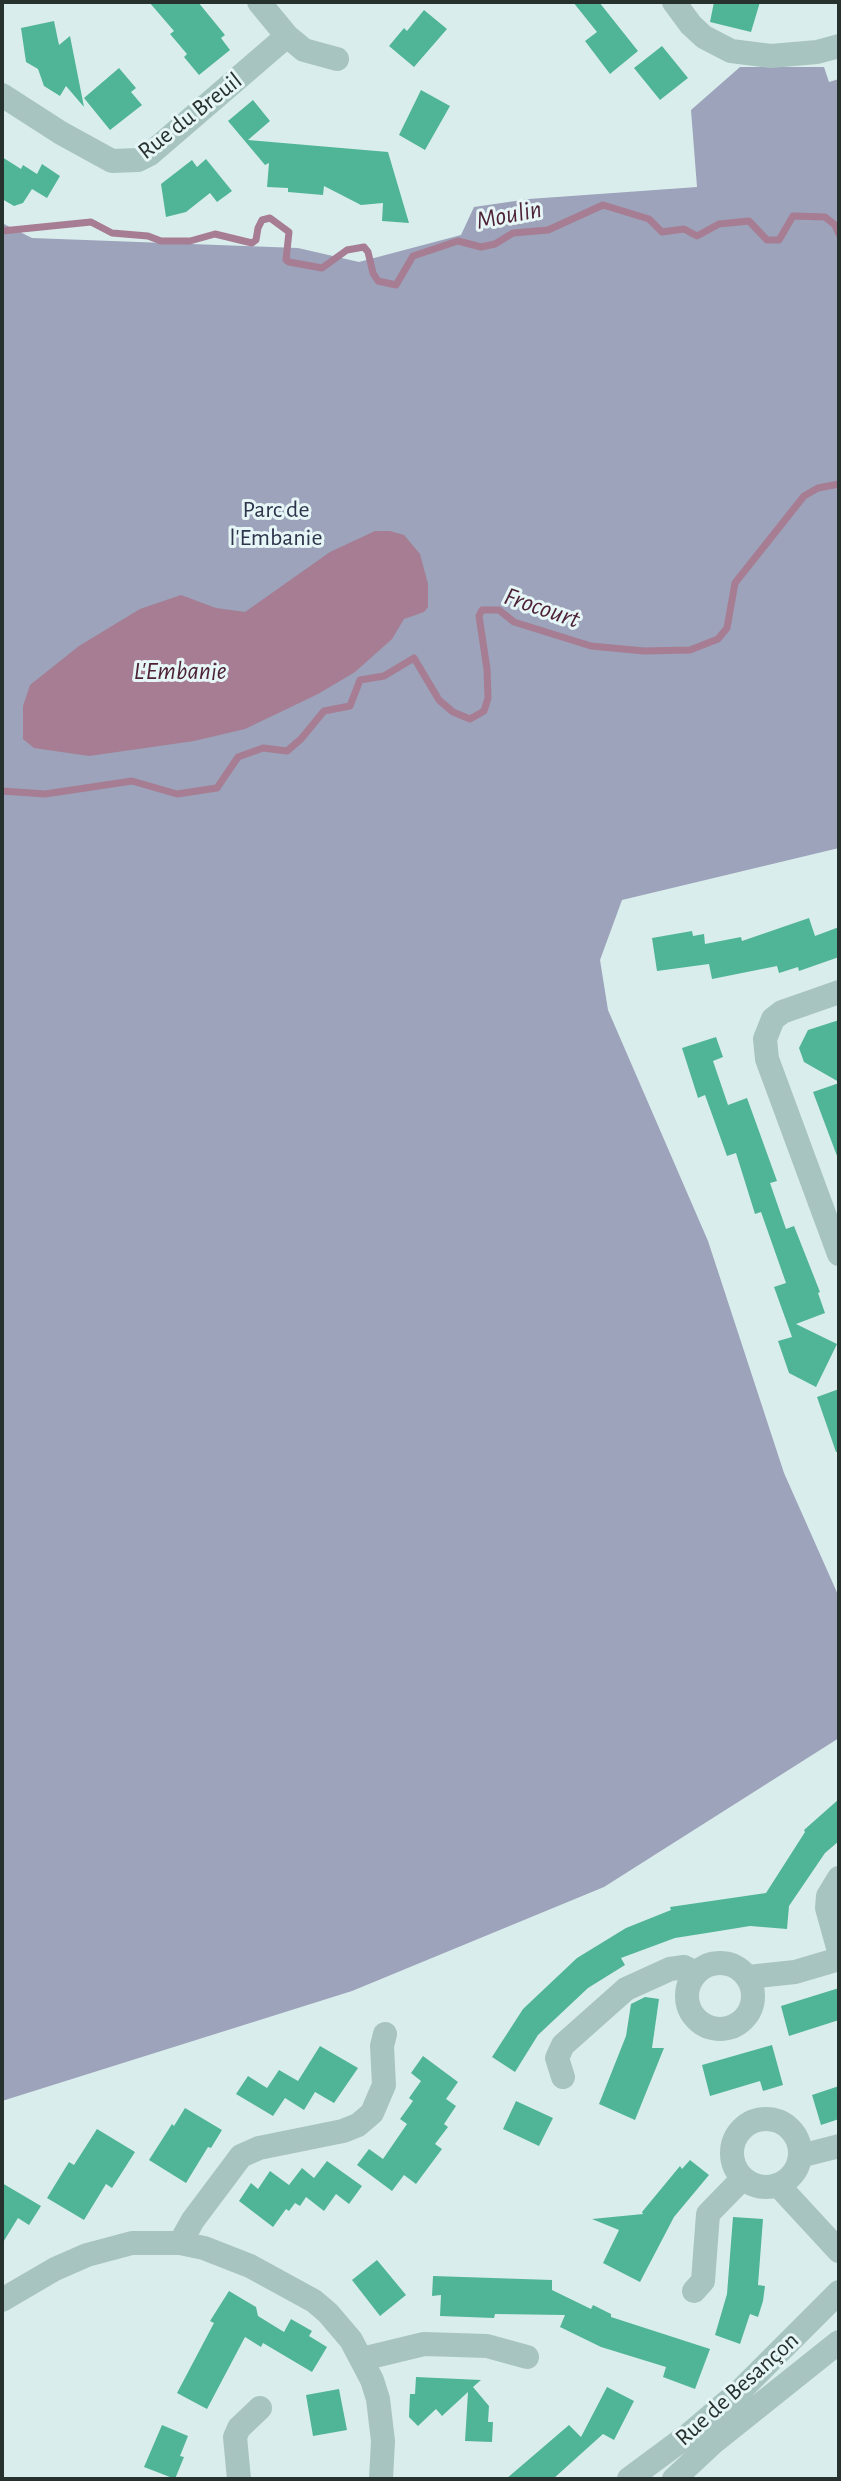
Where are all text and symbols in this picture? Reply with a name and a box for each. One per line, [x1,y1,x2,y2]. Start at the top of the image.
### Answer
street label: Rue du Breuil [132,66,248,166]
water label: Moulin [474,193,544,237]
park label: Parc de l'Embanie [230,496,322,552]
water label: Frocourt [500,581,584,635]
water label: L'Embanie [134,655,226,687]
street label: Rue de Besançon [669,2326,805,2452]

